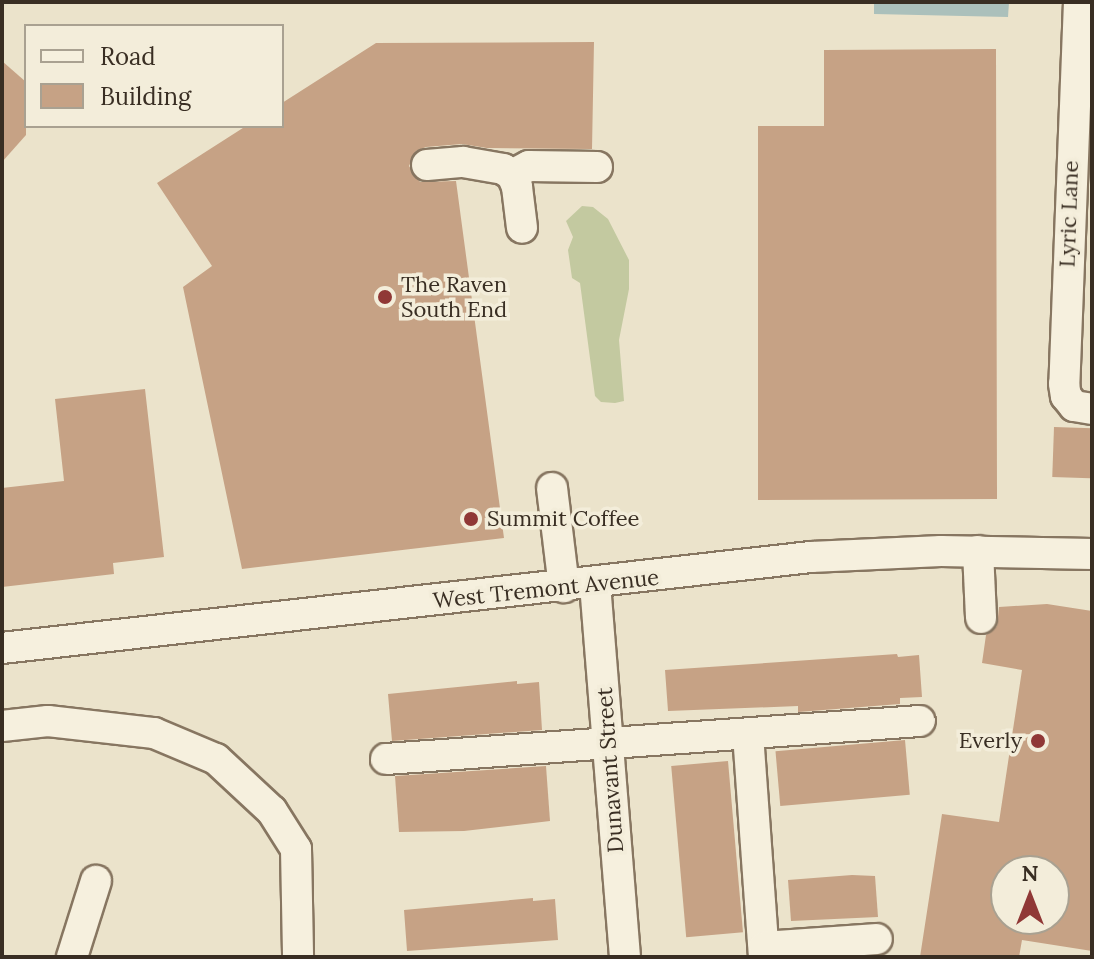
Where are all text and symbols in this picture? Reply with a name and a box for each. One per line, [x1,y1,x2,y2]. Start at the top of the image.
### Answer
legend [24,24,284,128]
text: Road [100,41,156,72]
text: Building [100,81,191,112]
street label: Lyric Lane [1054,160,1084,268]
place label: The Raven South End [401,271,507,322]
marker: The Raven South End [376,288,394,306]
place label: Summit Coffee [487,506,640,532]
marker: Summit Coffee [462,510,480,528]
street label: West Tremont Avenue [432,564,660,614]
street label: Dunavant Street [591,686,629,854]
place label: Everly [959,728,1022,754]
marker: Everly [1029,732,1047,750]
north arrow [990,855,1070,935]
text: N [1021,859,1039,887]

